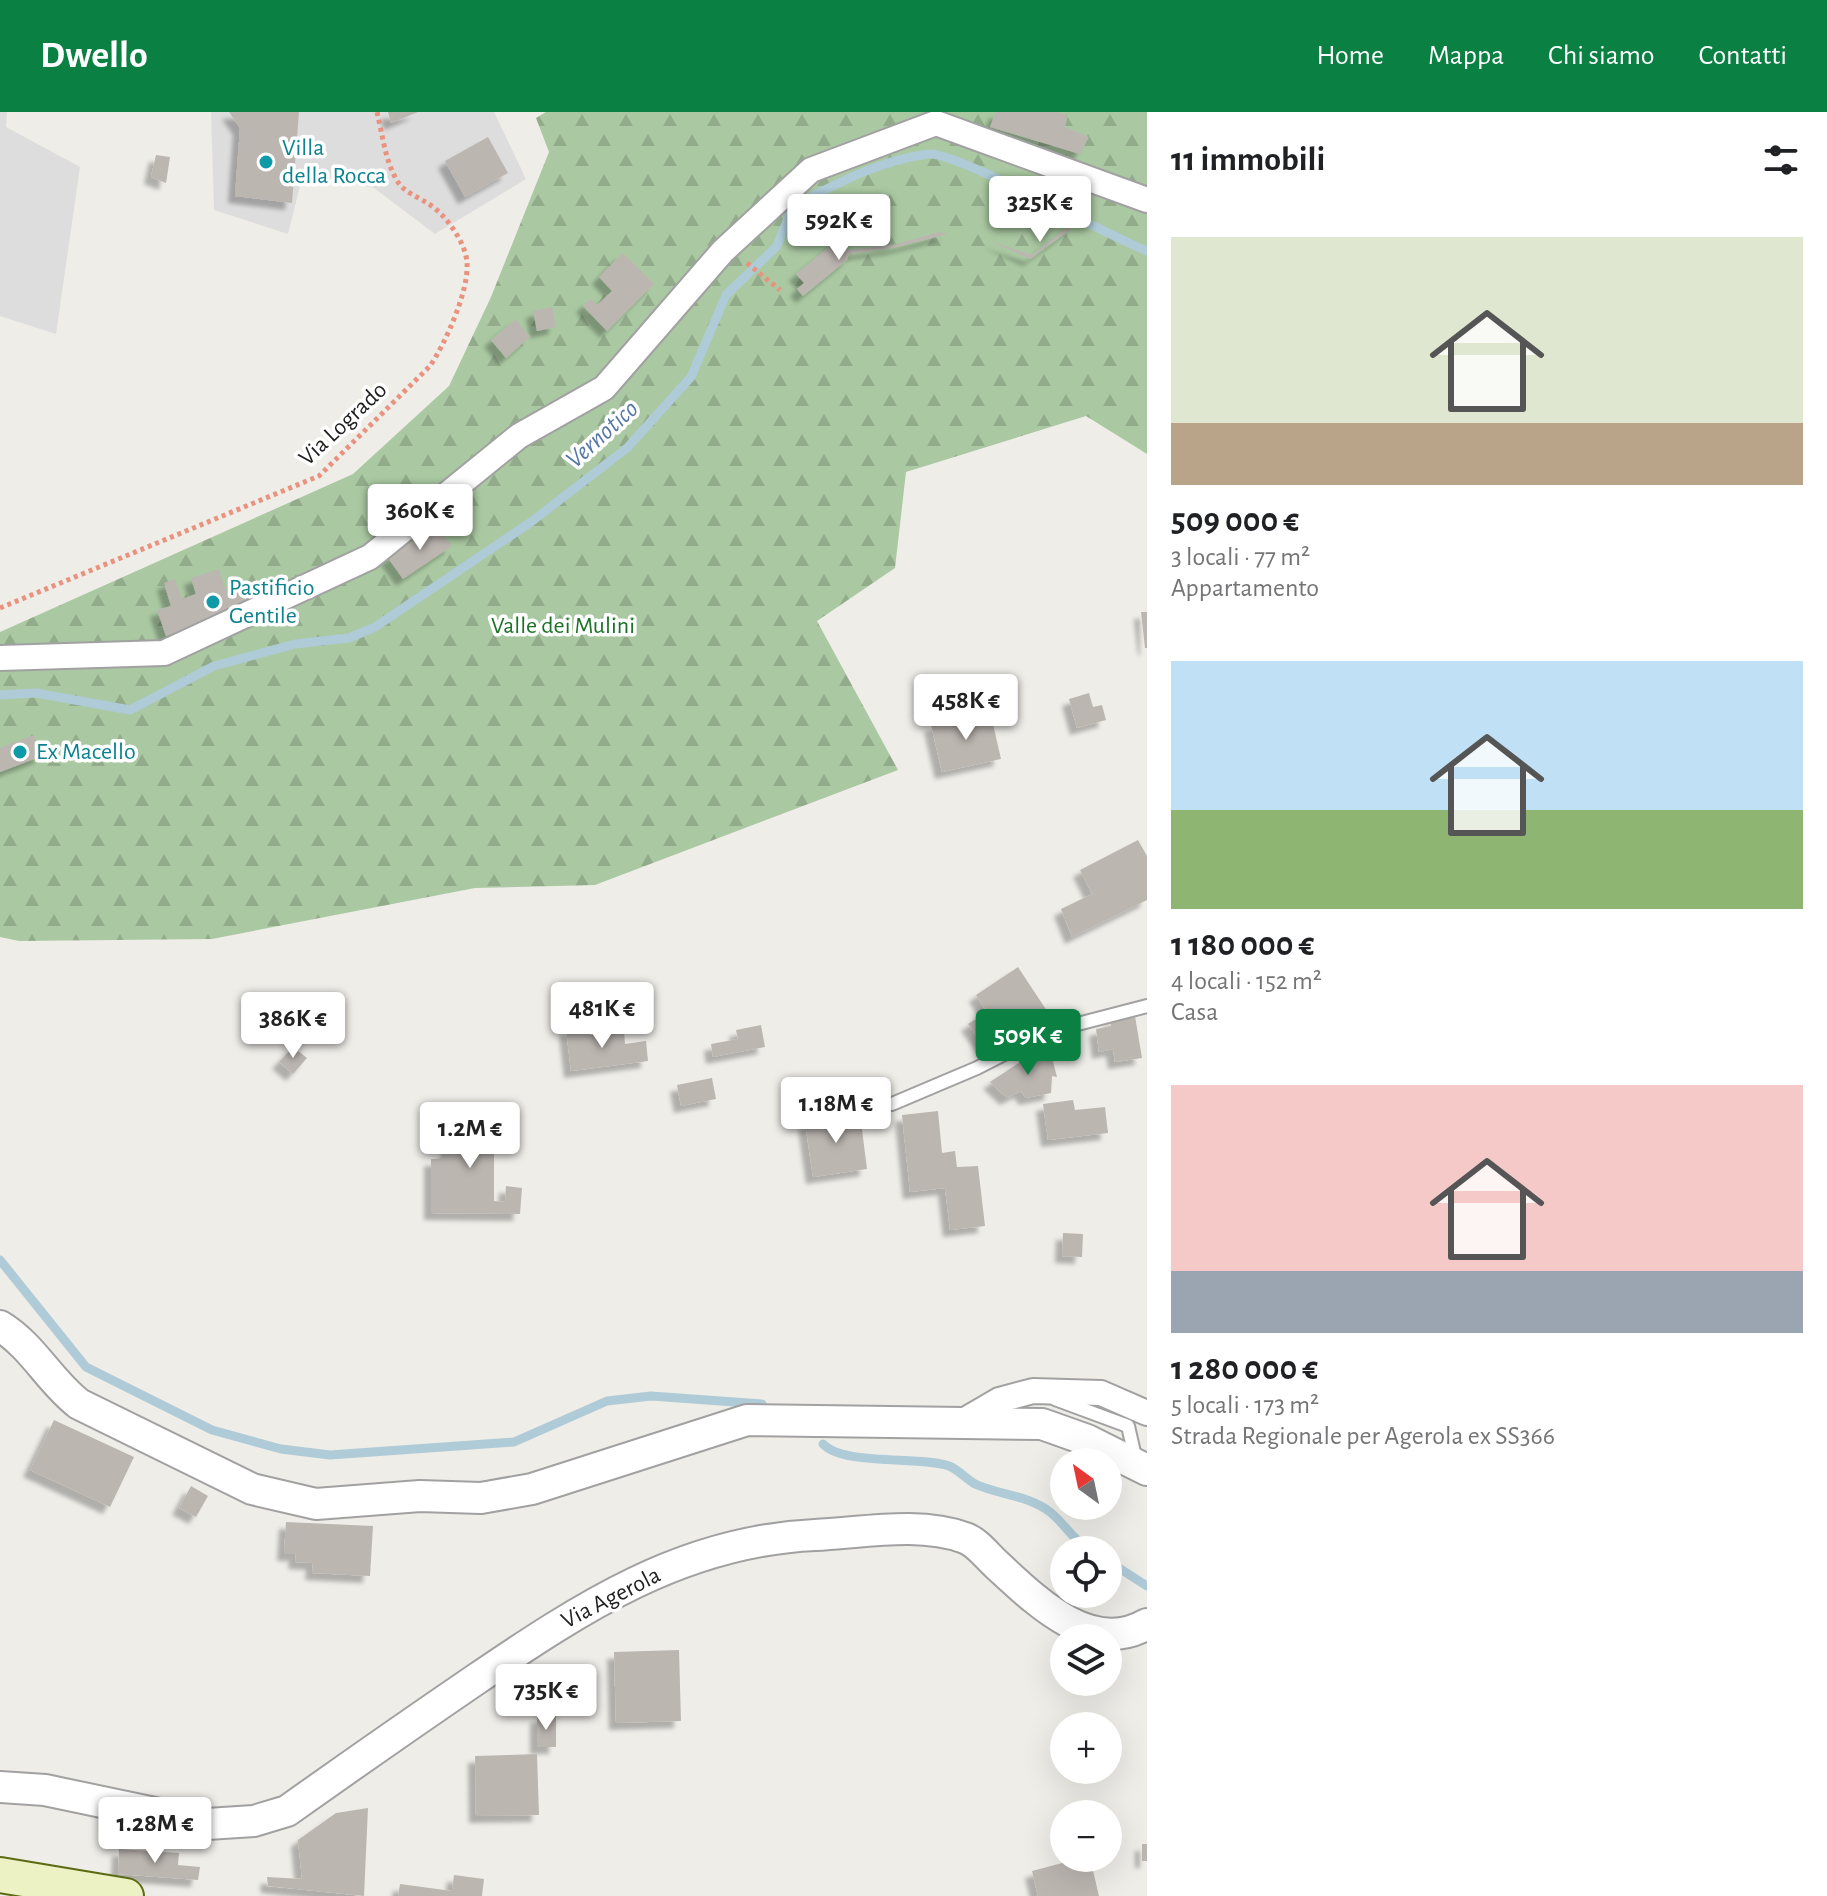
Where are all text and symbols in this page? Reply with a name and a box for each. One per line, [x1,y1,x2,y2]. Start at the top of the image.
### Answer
text: Dwello [40,37,148,75]
text: Home [1317,42,1384,70]
text: Mappa [1428,42,1504,70]
text: Chi siamo [1548,42,1655,70]
text: Contatti [1699,42,1787,70]
place label: Villa della Rocca [282,136,386,188]
icon: filters [1759,138,1803,182]
text: 11 immobili [1171,143,1325,177]
marker: Villa della Rocca [257,153,275,171]
pin: 325K € [975,176,1105,244]
text: 325K € [1007,189,1073,215]
pin: 592K € [774,194,904,262]
text: 592K € [805,207,873,233]
icon: home [1415,289,1559,433]
street label: Via Logrado [294,378,392,470]
water label: Vernotico [561,395,643,473]
pin: 360K € [355,484,485,552]
text: 360K € [386,497,454,523]
text: 509 000 € [1171,504,1299,538]
text: 3 locali · 77 m² [1171,544,1310,570]
text: Appartamento [1171,575,1319,601]
place label: Pastificio Gentile [229,576,314,628]
marker: Pastificio Gentile [204,593,222,611]
park label: Valle dei Mulini [491,614,635,638]
pin: 458K € [901,674,1031,742]
text: 458K € [932,687,1000,713]
icon: home [1415,713,1559,857]
place label: Ex Macello [36,740,136,764]
marker: Ex Macello [11,743,29,761]
text: 1 180 000 € [1171,928,1314,962]
text: 4 locali · 152 m² [1171,968,1322,994]
pin: 481K € [537,982,667,1050]
pin: 386K € [228,992,358,1060]
text: 481K € [569,995,635,1021]
text: Casa [1171,999,1218,1025]
text: 386K € [259,1005,327,1031]
pin: 509K € [963,1009,1093,1077]
text: 509K € [994,1022,1062,1048]
pin: 1.18M € [762,1077,910,1145]
text: 1.18M € [799,1090,873,1116]
pin: 1.2M € [405,1102,535,1170]
text: 1.2M € [438,1115,502,1141]
icon: home [1415,1137,1559,1281]
text: 1 280 000 € [1171,1352,1318,1386]
text: 5 locali · 173 m² [1171,1392,1319,1418]
text: Strada Regionale per Agerola ex SS366 [1171,1423,1555,1449]
north arrow [1050,1448,1122,1520]
map controls [1050,1448,1122,1872]
button: locate [1050,1536,1122,1608]
street label: Via Agerola [558,1563,664,1633]
button: layers [1050,1624,1122,1696]
pin: 735K € [481,1664,611,1732]
text: 735K € [514,1677,578,1703]
button: + [1050,1712,1122,1784]
pin: 1.28M € [81,1797,229,1865]
button: − [1050,1800,1122,1872]
text: 1.28M € [116,1810,194,1836]

